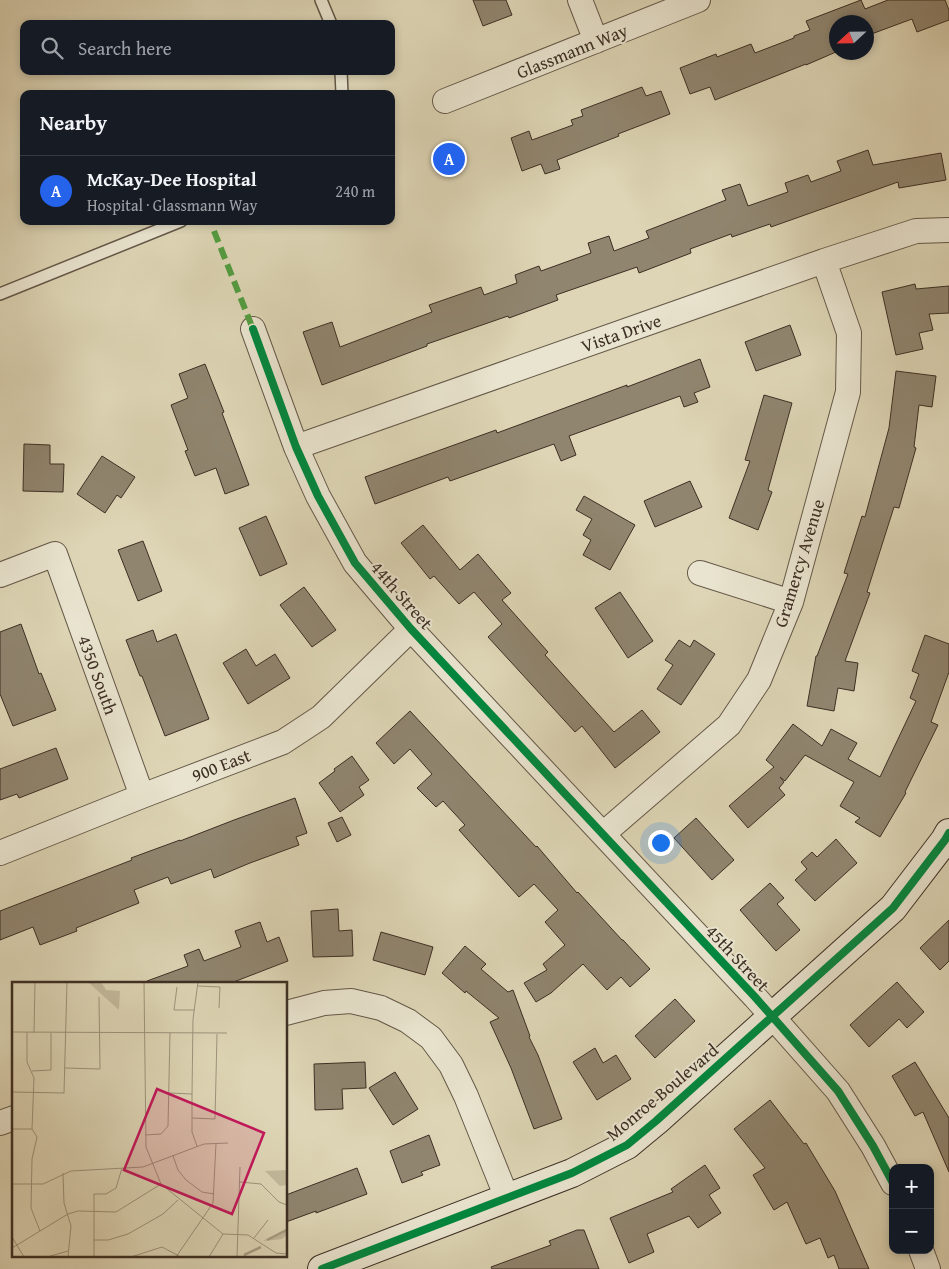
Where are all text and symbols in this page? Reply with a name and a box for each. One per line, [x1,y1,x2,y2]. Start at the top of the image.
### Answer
north arrow [829,15,874,60]
street label: Glassmann Way [512,16,632,86]
search box [20,20,395,75]
icon: search [38,34,66,62]
text: Search here [78,34,172,62]
text: Nearby [40,107,107,138]
pin: A [433,140,465,178]
text: McKay-Dee Hospital [87,165,257,193]
text: A [51,179,61,203]
text: 240 m [335,179,375,203]
text: Hospital · Glassmann Way [87,193,257,217]
street label: Vista Drive [577,307,665,359]
street label: Gramercy Avenue [767,496,831,630]
street label: 44th Street [364,555,440,636]
street label: 4350 South [71,631,125,719]
street label: 900 East [188,741,255,789]
your location [648,830,674,856]
street label: 45th Street [700,918,777,998]
inset map [12,982,288,1256]
street label: Monroe Boulevard [600,1037,724,1147]
map controls [889,1164,934,1254]
button: + [889,1164,934,1209]
button: − [889,1209,934,1254]

